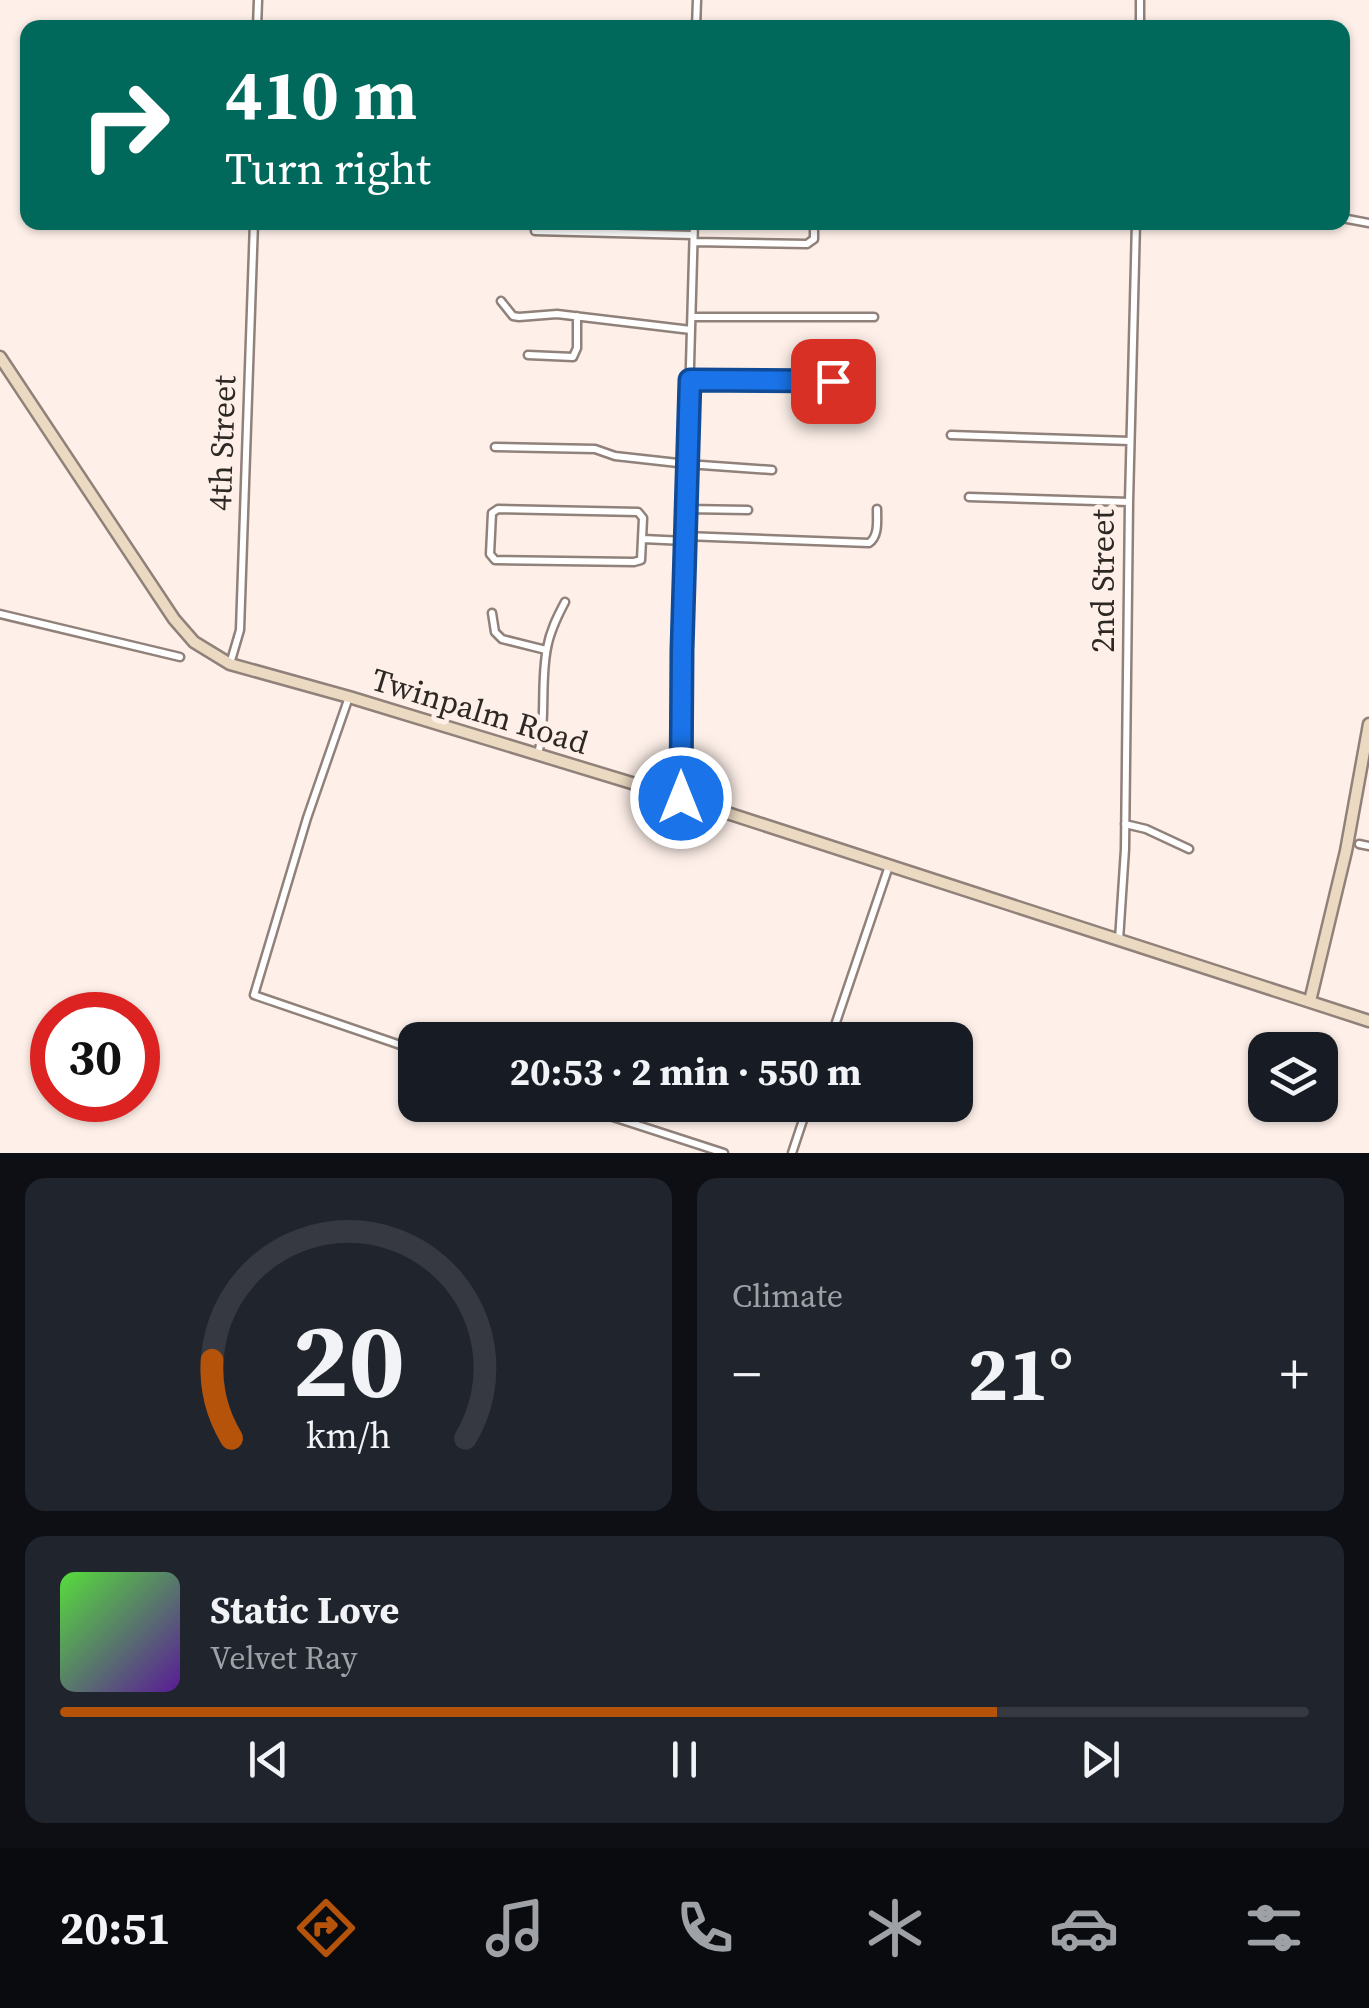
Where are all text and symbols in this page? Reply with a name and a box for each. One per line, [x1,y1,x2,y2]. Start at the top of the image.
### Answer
text: 410 m [225,46,417,142]
icon: right [60,60,190,190]
text: Turn right [225,137,431,199]
pin [791,339,876,424]
icon: arrive [806,354,861,409]
street label: 4th Street [198,374,246,512]
street label: 2nd Street [1081,509,1125,653]
street label: Twinpalm Road [366,657,594,765]
position arrow [629,746,733,850]
speed limit sign: 30 [30,992,160,1122]
map controls [1248,1032,1338,1122]
button: layers [1248,1032,1338,1122]
text: 20:53 · 2 min · 550 m [509,1046,862,1098]
text: Climate [732,1274,843,1318]
text: 20 [292,1288,405,1431]
text: 21° [968,1322,1073,1425]
text: − [732,1336,761,1411]
text: + [1280,1336,1309,1411]
text: km/h [306,1411,391,1460]
text: Static Love [210,1584,399,1636]
text: Velvet Ray [210,1636,357,1680]
icon: previous [241,1732,296,1787]
icon: pause [657,1732,712,1787]
icon: next [1073,1732,1128,1787]
icon: directions [291,1893,361,1963]
icon: music [480,1893,550,1963]
icon: phone [670,1893,740,1963]
icon: climate [860,1893,930,1963]
icon: car [1049,1893,1119,1963]
icon: filters [1239,1893,1309,1963]
text: 20:51 [60,1897,171,1959]

